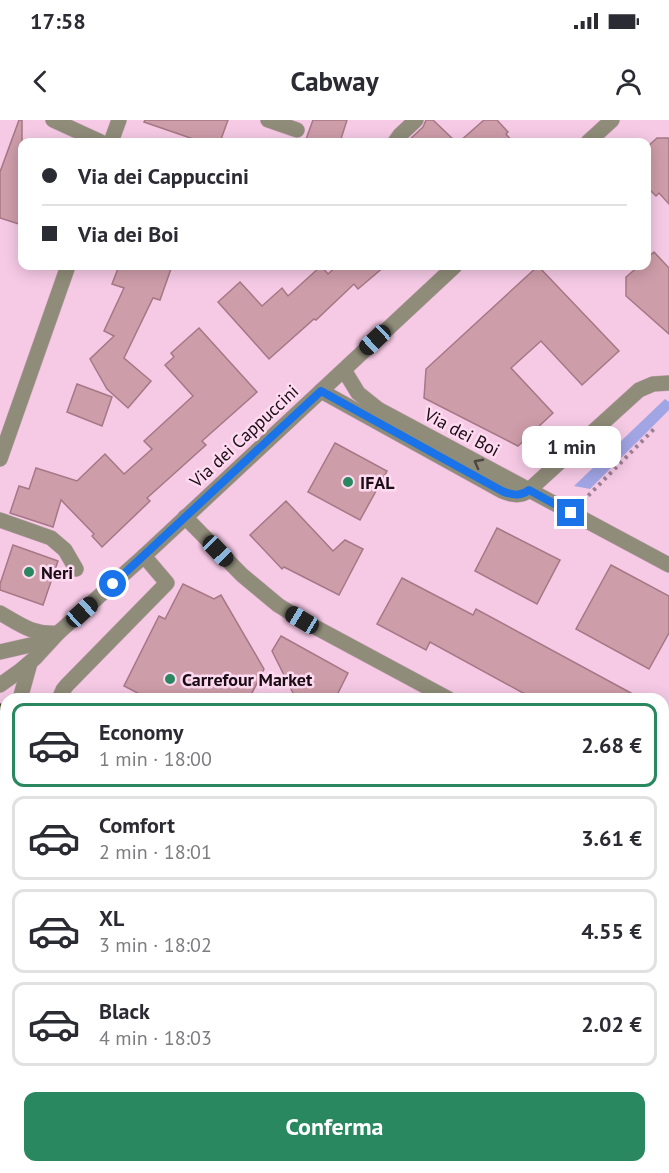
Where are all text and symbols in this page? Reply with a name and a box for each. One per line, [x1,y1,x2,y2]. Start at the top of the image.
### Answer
text: 17:58 [30,7,86,35]
text: Cabway [290,64,379,98]
icon: back [24,65,57,98]
icon: person [612,65,645,98]
text: Via dei Cappuccini [78,162,249,190]
text: Via dei Boi [78,220,179,248]
car [356,321,394,359]
street label: Via dei Cappuccini [184,380,303,493]
street label: Via dei Boi [419,402,504,461]
callout: 1 min [522,426,620,468]
text: 1 min [547,434,596,460]
one-way arrow [474,459,484,470]
place label: IFAL [360,471,395,494]
marker: IFAL [341,475,355,489]
route end [557,499,584,526]
car [199,532,237,570]
place label: Neri [41,561,73,584]
marker: Neri [22,565,36,579]
route start [99,570,126,597]
car [63,593,101,631]
car [282,603,322,637]
place label: Carrefour Market [182,668,313,691]
marker: Carrefour Market [163,672,177,686]
icon: car [27,718,81,772]
text: Economy [99,718,183,746]
text: 2.68 € [581,731,642,759]
text: 1 min · 18:00 [99,746,212,772]
icon: car [27,811,81,865]
text: Comfort [99,811,175,839]
text: 3.61 € [581,824,642,852]
text: 2 min · 18:01 [99,839,212,865]
icon: car [27,904,81,958]
text: XL [99,904,124,932]
text: 4.55 € [581,917,642,945]
text: 3 min · 18:02 [99,932,212,958]
icon: car [27,997,81,1051]
text: Black [99,997,150,1025]
text: 2.02 € [581,1010,642,1038]
text: 4 min · 18:03 [99,1025,212,1051]
button: Conferma [24,1092,645,1161]

